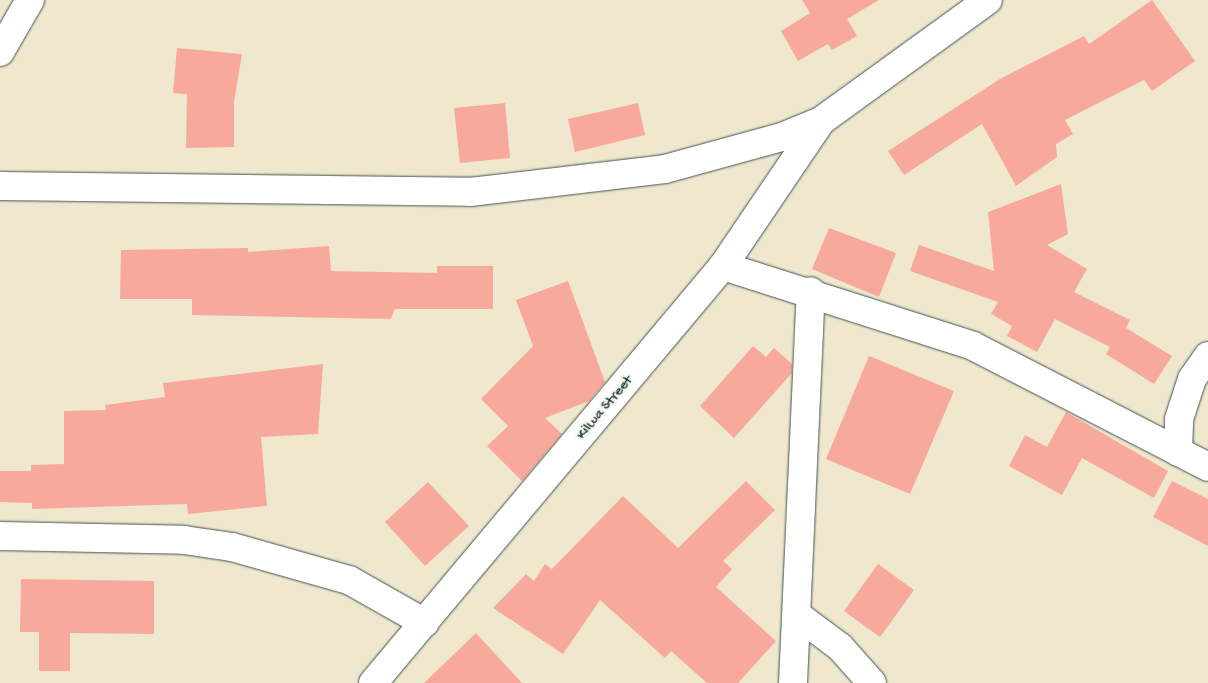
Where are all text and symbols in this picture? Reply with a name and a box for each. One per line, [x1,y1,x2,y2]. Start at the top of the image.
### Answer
street label: Kilwa Street [573,372,637,444]

